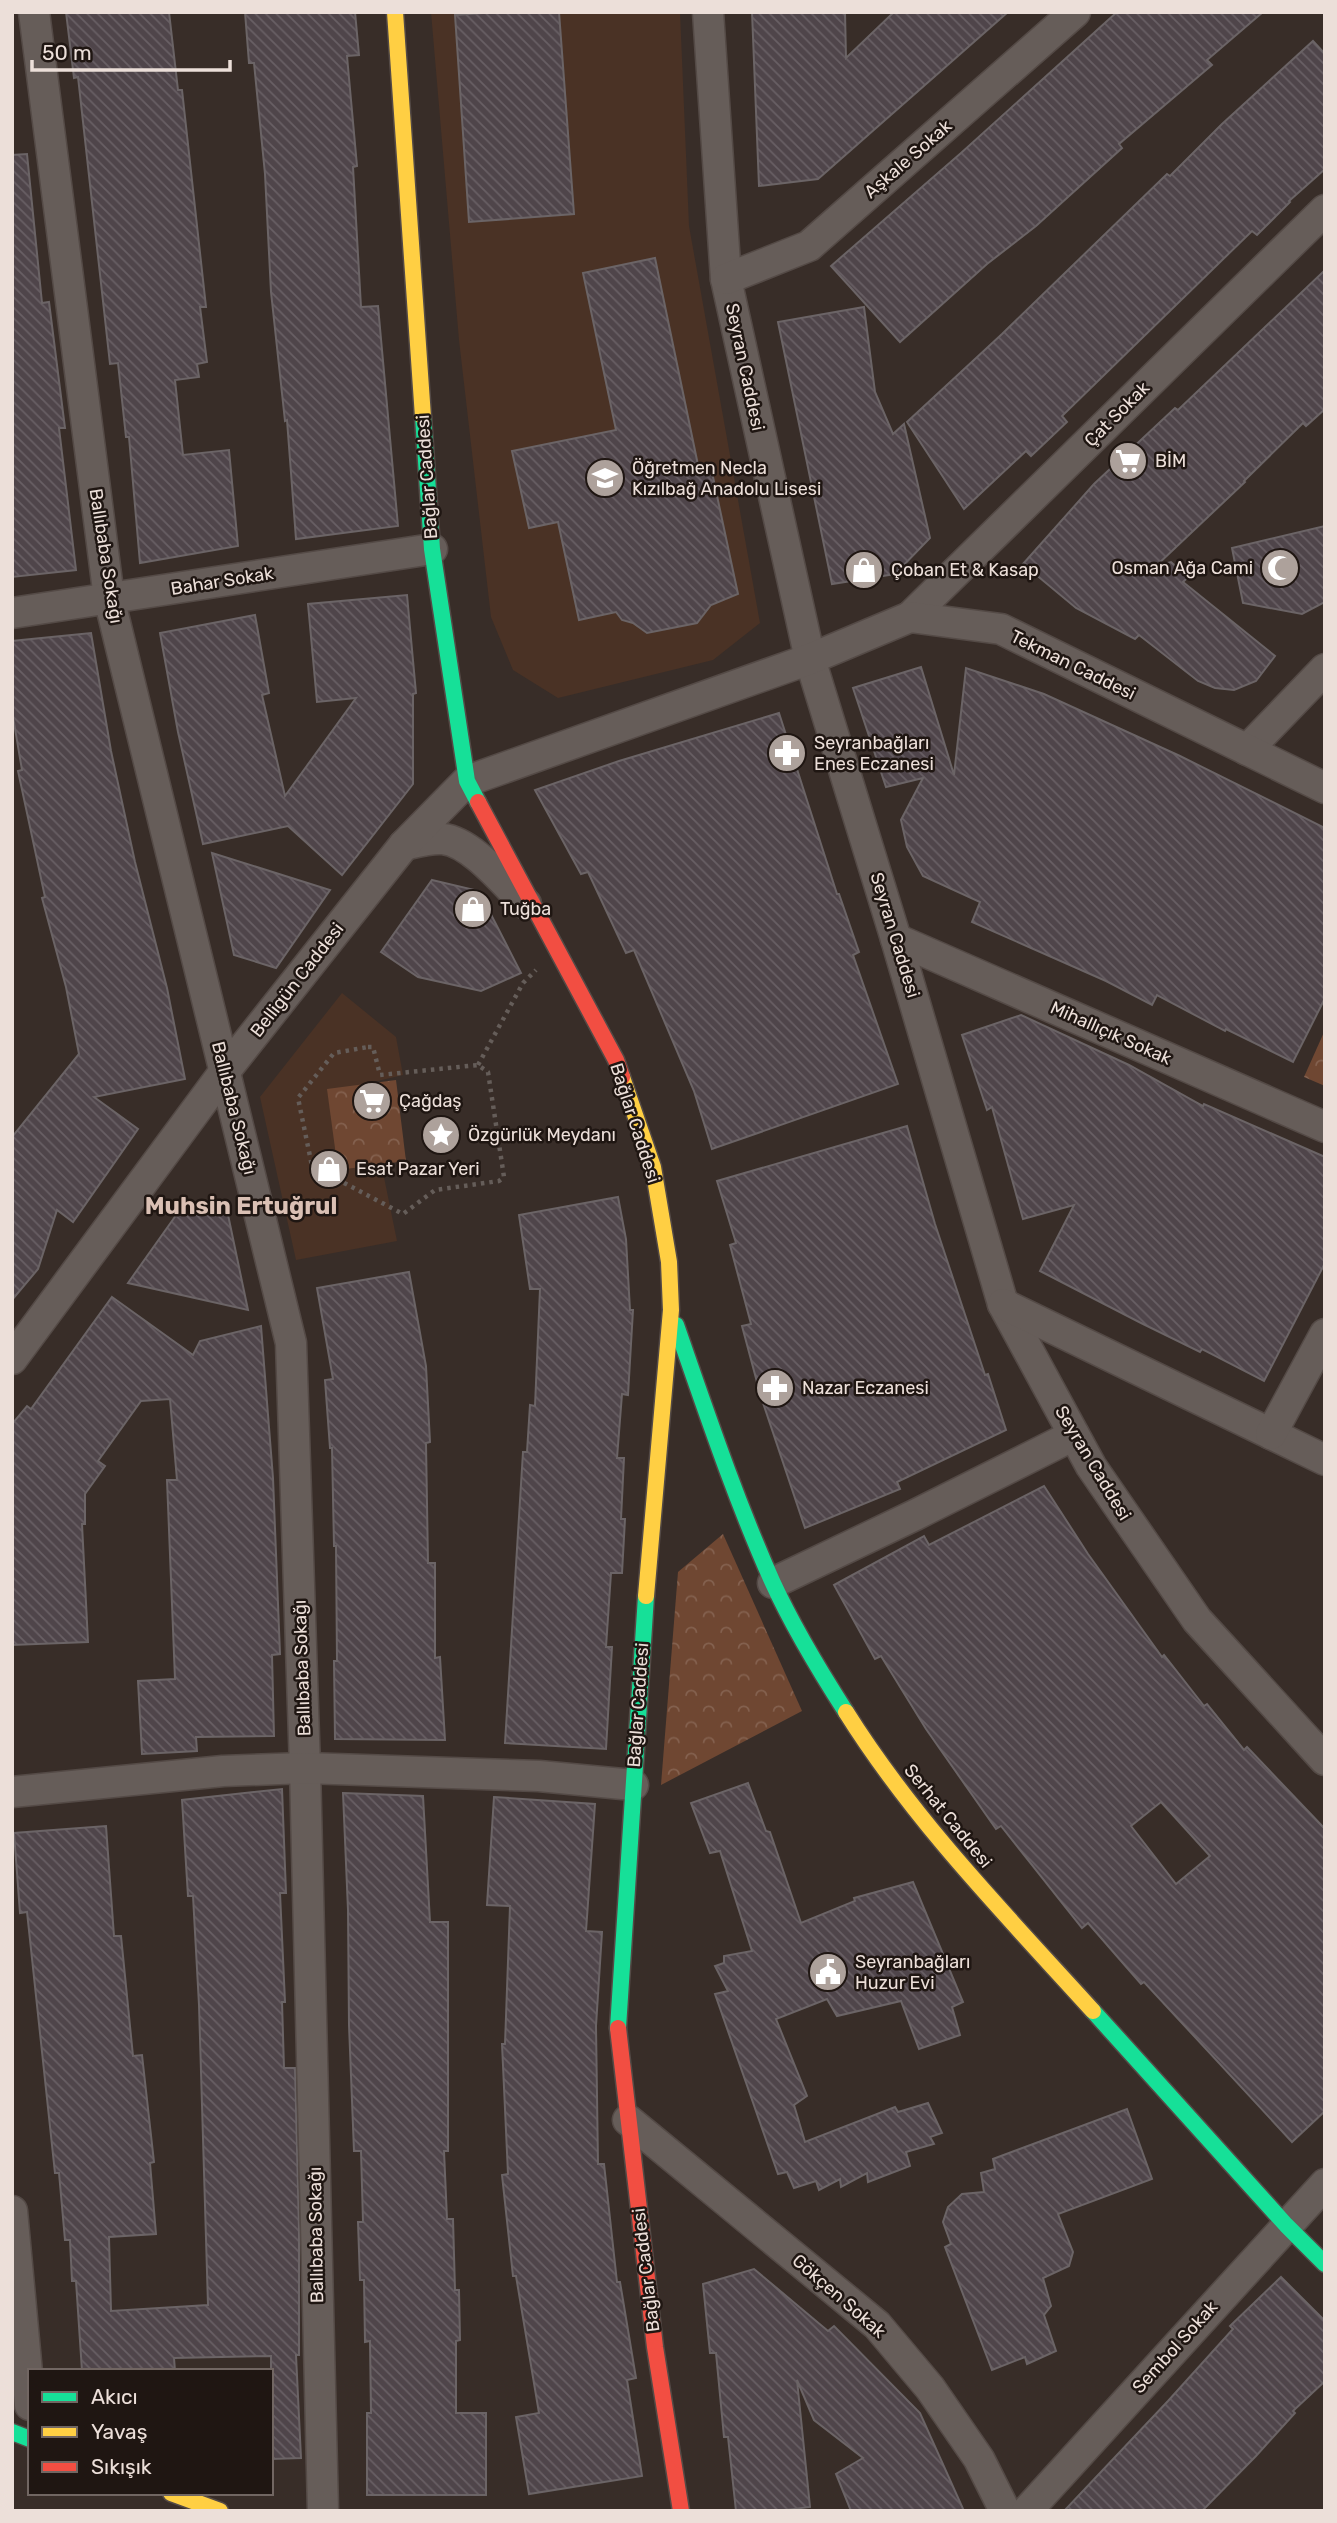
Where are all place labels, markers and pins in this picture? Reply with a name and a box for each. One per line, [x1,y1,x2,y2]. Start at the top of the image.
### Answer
supermarket icon: BİM [1107,440,1149,482]
place label: BİM [1155,450,1186,472]
school or university icon: Öğretmen Necla Kızılbağ Anadolu Lisesi [584,457,626,499]
place label: Öğretmen Necla Kızılbağ Anadolu Lisesi [632,457,821,500]
mosque icon: Osman Ağa Cami [1259,547,1301,589]
shop icon: Çoban Et & Kasap [843,549,885,591]
place label: Osman Ağa Cami [1112,557,1253,579]
place label: Çoban Et & Kasap [891,559,1039,581]
pharmacy icon: Seyranbağları Enes Eczanesi [766,732,808,774]
place label: Seyranbağları Enes Eczanesi [814,732,934,775]
shop icon: Tuğba [452,888,494,930]
place label: Tuğba [500,898,551,920]
supermarket icon: Çağdaş [351,1080,393,1122]
place label: Çağdaş [399,1090,462,1112]
place icon: Özgürlük Meydanı [420,1114,462,1156]
place label: Özgürlük Meydanı [468,1124,616,1146]
shop icon: Esat Pazar Yeri [308,1148,350,1190]
place label: Esat Pazar Yeri [356,1158,480,1180]
pharmacy icon: Nazar Eczanesi [754,1367,796,1409]
place label: Nazar Eczanesi [802,1377,929,1399]
public building icon: Seyranbağları Huzur Evi [807,1951,849,1993]
place label: Seyranbağları Huzur Evi [855,1951,970,1994]

